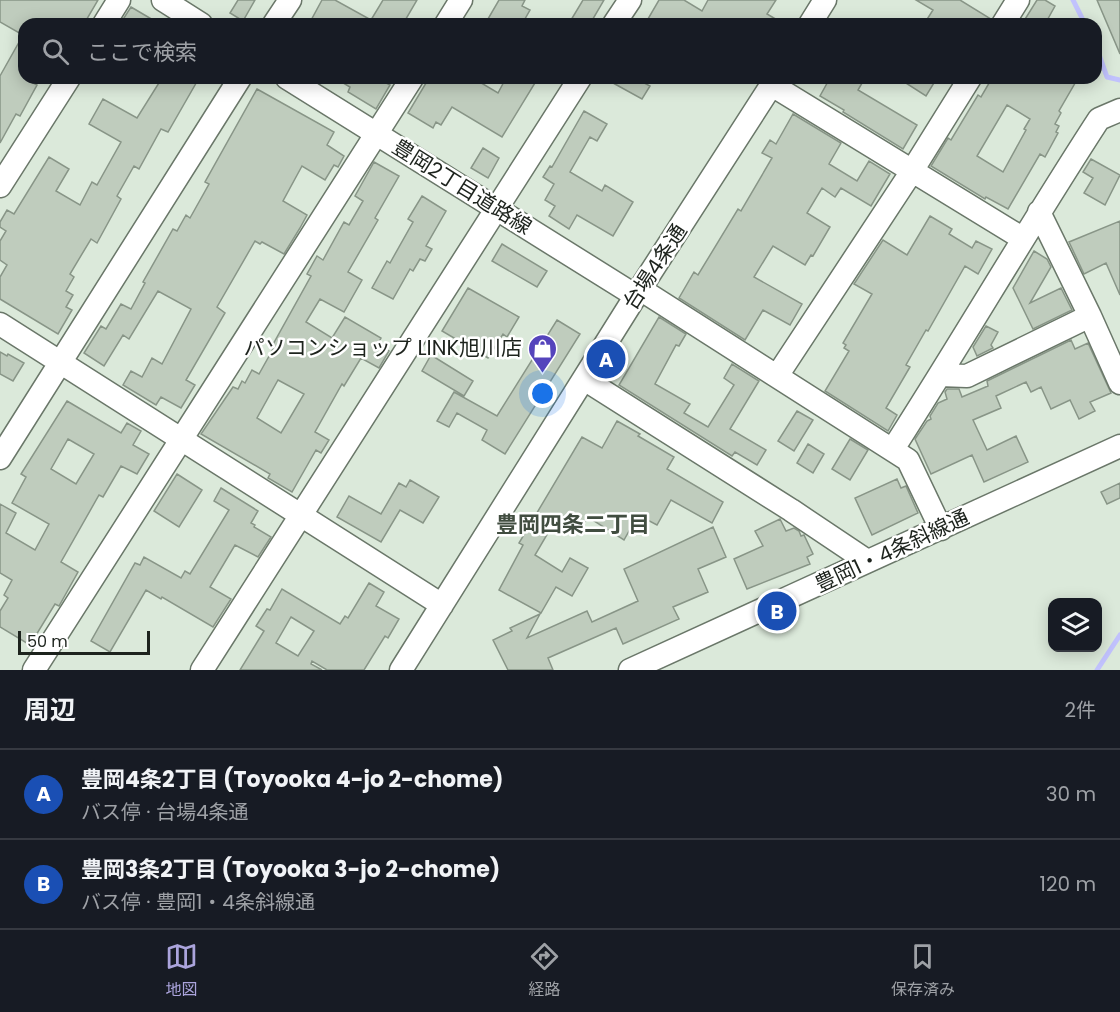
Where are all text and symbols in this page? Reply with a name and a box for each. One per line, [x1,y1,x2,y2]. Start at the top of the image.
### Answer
search box [18,18,1102,84]
icon: search [39,35,72,68]
text: ここで検索 [87,37,197,68]
street label: 豊岡2丁目道路線 [387,132,537,241]
street label: 台場4条通 [616,218,693,315]
shop icon: パソコンショップ LINK旭川店 [527,332,559,374]
place label: パソコンショップ LINK旭川店 [244,333,522,362]
pin: A [586,336,626,382]
your location [528,379,557,408]
street label: 豊岡1・4条斜線通 [810,502,974,599]
district label: 豊岡四条二丁目 [496,509,650,540]
pin: B [758,588,796,634]
map controls [1048,598,1102,652]
button: layers [1048,598,1102,652]
scale bar [18,628,150,656]
text: 50 m [27,630,68,653]
text: 周辺 [24,692,76,728]
text: 2件 [1065,696,1096,724]
text: 豊岡4条2丁目 (Toyooka 4-jo 2-chome) [81,764,503,795]
text: A [36,780,51,808]
text: 30 m [1046,780,1096,808]
text: バス停 · 台場4条通 [81,798,249,826]
text: 豊岡3条2丁目 (Toyooka 3-jo 2-chome) [81,854,500,885]
text: B [37,870,50,898]
text: 120 m [1040,870,1096,898]
text: バス停 · 豊岡1・4条斜線通 [81,888,315,916]
tab: 地図 [165,940,198,1002]
tab: 経路 [528,940,561,1002]
tab: 保存済み [891,940,955,1002]

